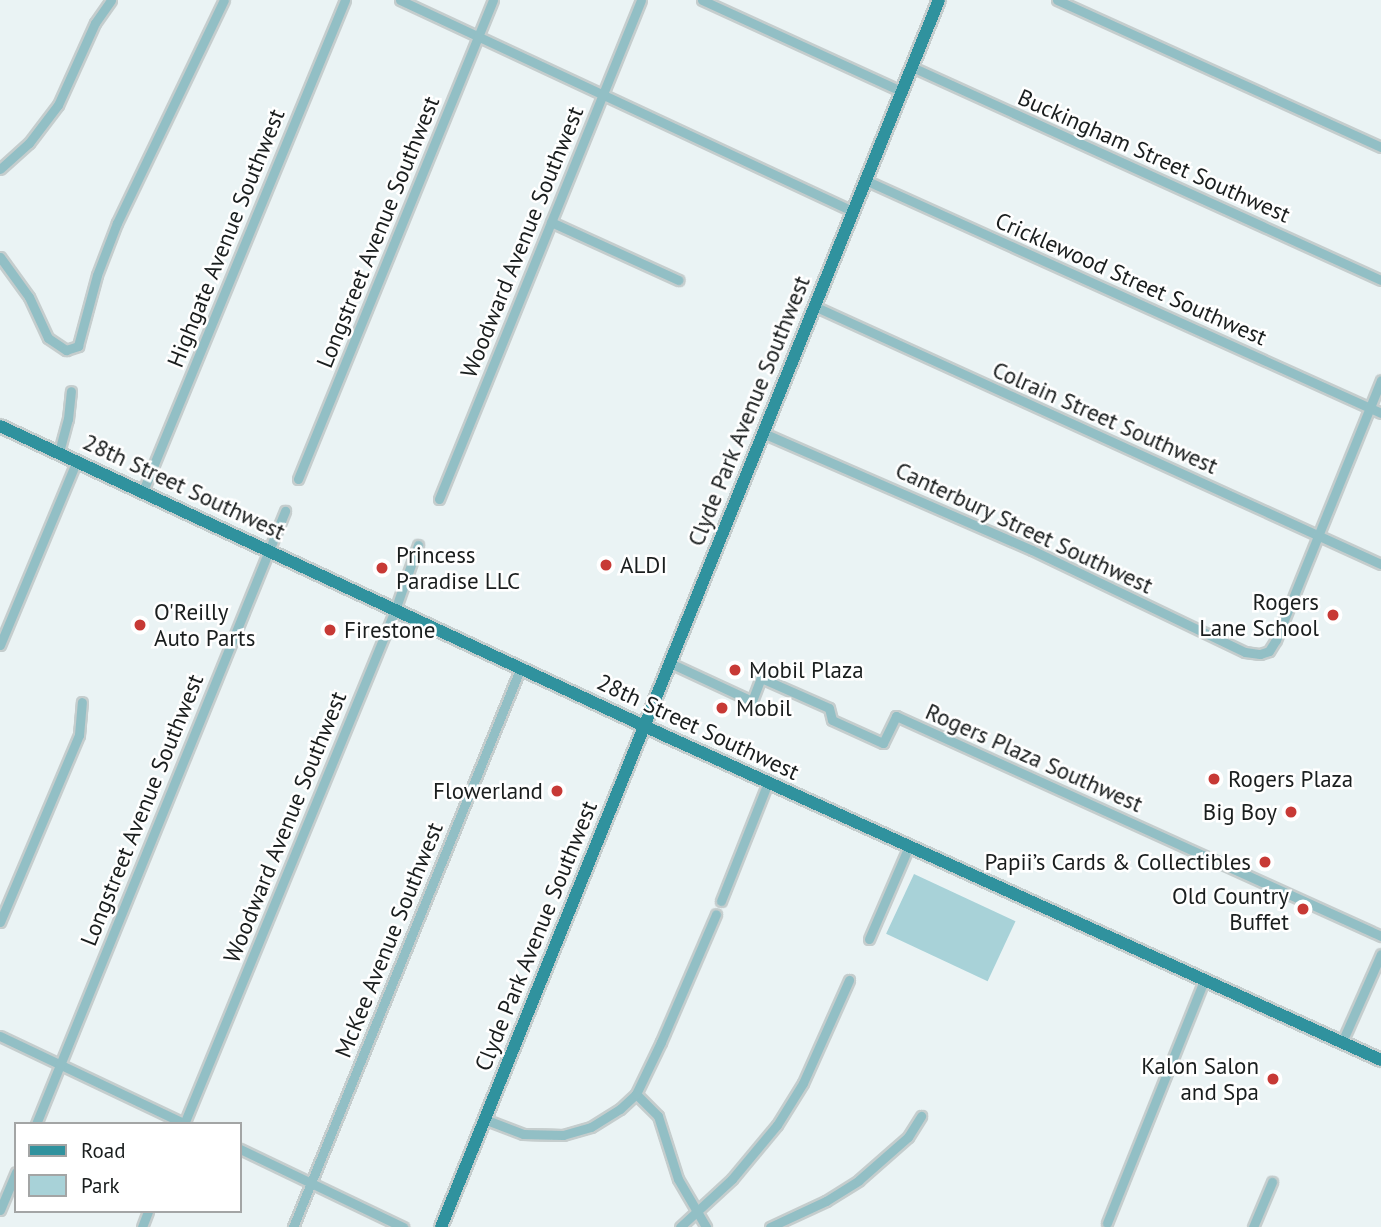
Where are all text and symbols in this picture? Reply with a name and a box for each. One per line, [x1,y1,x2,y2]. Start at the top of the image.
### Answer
street label: Buckingham Street Southwest [1014,83,1294,229]
street label: Longstreet Avenue Southwest [311,92,445,372]
street label: Woodward Avenue Southwest [455,102,589,382]
street label: Highgate Avenue Southwest [161,105,291,371]
street label: Cricklewood Street Southwest [991,207,1271,351]
street label: Clyde Park Avenue Southwest [682,271,816,551]
street label: Colrain Street Southwest [988,356,1222,480]
street label: 28th Street Southwest [79,428,289,546]
street label: Canterbury Street Southwest [891,456,1157,600]
place label: Princess Paradise LLC [396,541,520,595]
place label: ALDI [620,551,667,579]
marker: ALDI [598,557,614,573]
marker: Princess Paradise LLC [374,560,390,576]
place label: Rogers Lane School [1199,588,1319,642]
place label: O'Reilly Auto Parts [154,598,255,652]
marker: Rogers Lane School [1325,607,1341,623]
place label: Firestone [344,616,435,644]
marker: O'Reilly Auto Parts [132,617,148,633]
marker: Firestone [322,622,338,638]
place label: Mobil Plaza [749,656,864,684]
marker: Mobil Plaza [727,662,743,678]
street label: 28th Street Southwest [593,668,803,786]
street label: Longstreet Avenue Southwest [75,670,209,950]
street label: Woodward Avenue Southwest [218,687,352,967]
place label: Mobil [736,694,792,722]
street label: Rogers Plaza Southwest [921,698,1147,818]
marker: Mobil [714,700,730,716]
place label: Rogers Plaza [1228,765,1353,793]
marker: Rogers Plaza [1206,771,1222,787]
place label: Flowerland [433,777,543,805]
marker: Flowerland [549,783,565,799]
street label: Clyde Park Avenue Southwest [469,796,603,1076]
place label: Big Boy [1203,798,1277,826]
marker: Big Boy [1283,804,1299,820]
street label: McKee Avenue Southwest [329,818,449,1062]
place label: Papii’s Cards & Collectibles [985,848,1251,876]
marker: Papii’s Cards & Collectibles [1257,854,1273,870]
place label: Old Country Buffet [1172,882,1289,936]
marker: Old Country Buffet [1295,901,1311,917]
place label: Kalon Salon and Spa [1141,1052,1259,1106]
marker: Kalon Salon and Spa [1265,1071,1281,1087]
legend [14,1122,242,1213]
text: Road [81,1137,125,1164]
text: Park [81,1172,120,1199]

